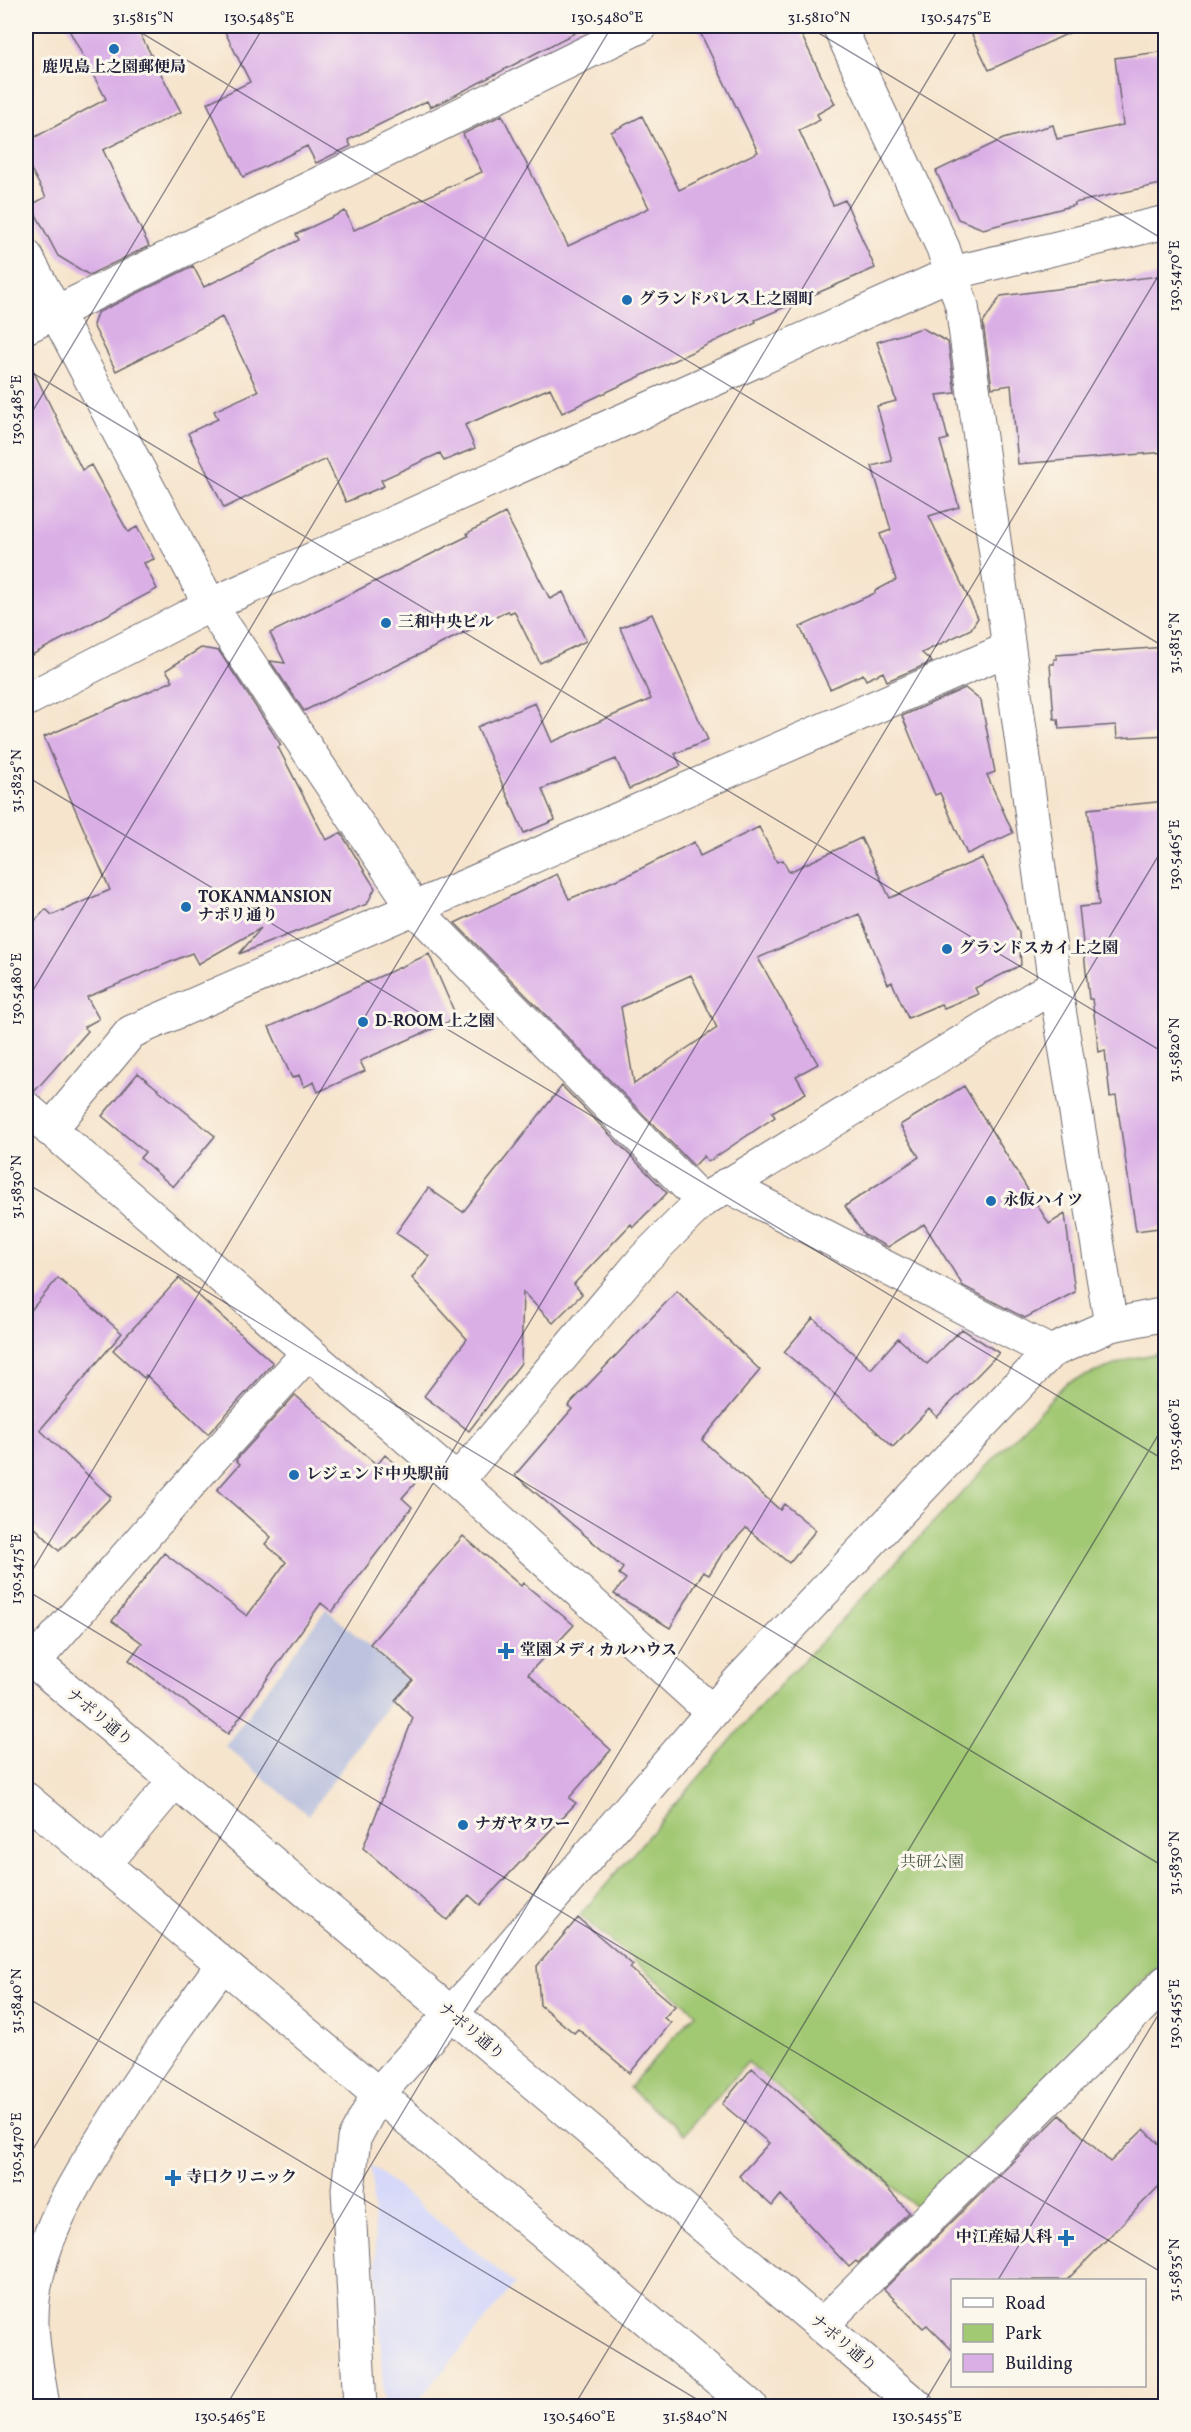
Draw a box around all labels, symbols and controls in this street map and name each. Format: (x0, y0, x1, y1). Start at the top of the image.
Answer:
text: 31.5815°N (112, 8, 174, 29)
text: 130.5485°E (224, 8, 294, 29)
text: 130.5480°E (571, 8, 643, 29)
text: 31.5810°N (788, 8, 850, 29)
text: 130.5475°E (921, 8, 991, 29)
marker: 鹿児島上之園郵便局 (107, 42, 121, 56)
place label: 鹿児島上之園郵便局 (42, 57, 186, 79)
text: 130.5470°E (1165, 240, 1186, 312)
place label: グランドパレス上之園町 (639, 289, 814, 311)
marker: グランドパレス上之園町 (620, 293, 634, 307)
text: 130.5485°E (7, 375, 28, 445)
place label: 三和中央ビル (398, 612, 494, 634)
text: 31.5815°N (1165, 612, 1186, 674)
marker: 三和中央ビル (379, 616, 393, 630)
text: 31.5825°N (7, 749, 28, 813)
text: 130.5465°E (1165, 820, 1186, 890)
place label: TOKANMANSION ナポリ通り (198, 887, 332, 927)
marker: TOKANMANSION ナポリ通り (179, 900, 193, 914)
place label: グランドスカイ上之園 (959, 938, 1118, 960)
marker: グランドスカイ上之園 (940, 942, 954, 956)
text: 130.5480°E (7, 953, 28, 1025)
place label: D-ROOM 上之園 (375, 1011, 495, 1033)
marker: D-ROOM 上之園 (356, 1015, 370, 1029)
text: 31.5820°N (1165, 1018, 1186, 1082)
text: 31.5830°N (7, 1155, 28, 1219)
place label: 永仮ハイツ (1003, 1190, 1083, 1212)
marker: 永仮ハイツ (984, 1194, 998, 1208)
text: 130.5460°E (1165, 1399, 1186, 1471)
place label: レジェンド中央駅前 (306, 1464, 449, 1486)
marker: レジェンド中央駅前 (287, 1468, 301, 1482)
text: 130.5475°E (7, 1534, 28, 1604)
place label: 堂園メディカルハウス (520, 1640, 677, 1662)
marker: 堂園メディカルハウス (497, 1642, 515, 1660)
street label: ナポリ通り (61, 1684, 137, 1752)
place label: ナガヤタワー (475, 1814, 571, 1836)
marker: ナガヤタワー (456, 1818, 470, 1832)
text: 31.5830°N (1165, 1831, 1186, 1895)
park label: 共研公園 (900, 1852, 964, 1874)
text: 31.5840°N (7, 1968, 28, 2034)
text: 130.5455°E (1165, 1979, 1186, 2049)
street label: ナポリ通り (433, 1998, 509, 2066)
text: 130.5470°E (7, 2112, 28, 2184)
place label: 寺口クリニック (186, 2167, 297, 2189)
marker: 寺口クリニック (164, 2169, 182, 2187)
place label: 中江産婦人科 (956, 2227, 1053, 2249)
marker: 中江産婦人科 (1057, 2229, 1075, 2247)
text: 31.5835°N (1165, 2238, 1186, 2302)
legend (951, 2279, 1146, 2387)
text: Road (1005, 2292, 1046, 2317)
street label: ナポリ通り (805, 2310, 881, 2378)
text: Park (1005, 2322, 1042, 2347)
text: Building (1005, 2352, 1073, 2377)
text: 130.5465°E (195, 2407, 265, 2428)
text: 130.5460°E (543, 2407, 615, 2428)
text: 31.5840°N (662, 2407, 728, 2428)
text: 130.5455°E (892, 2407, 962, 2428)

